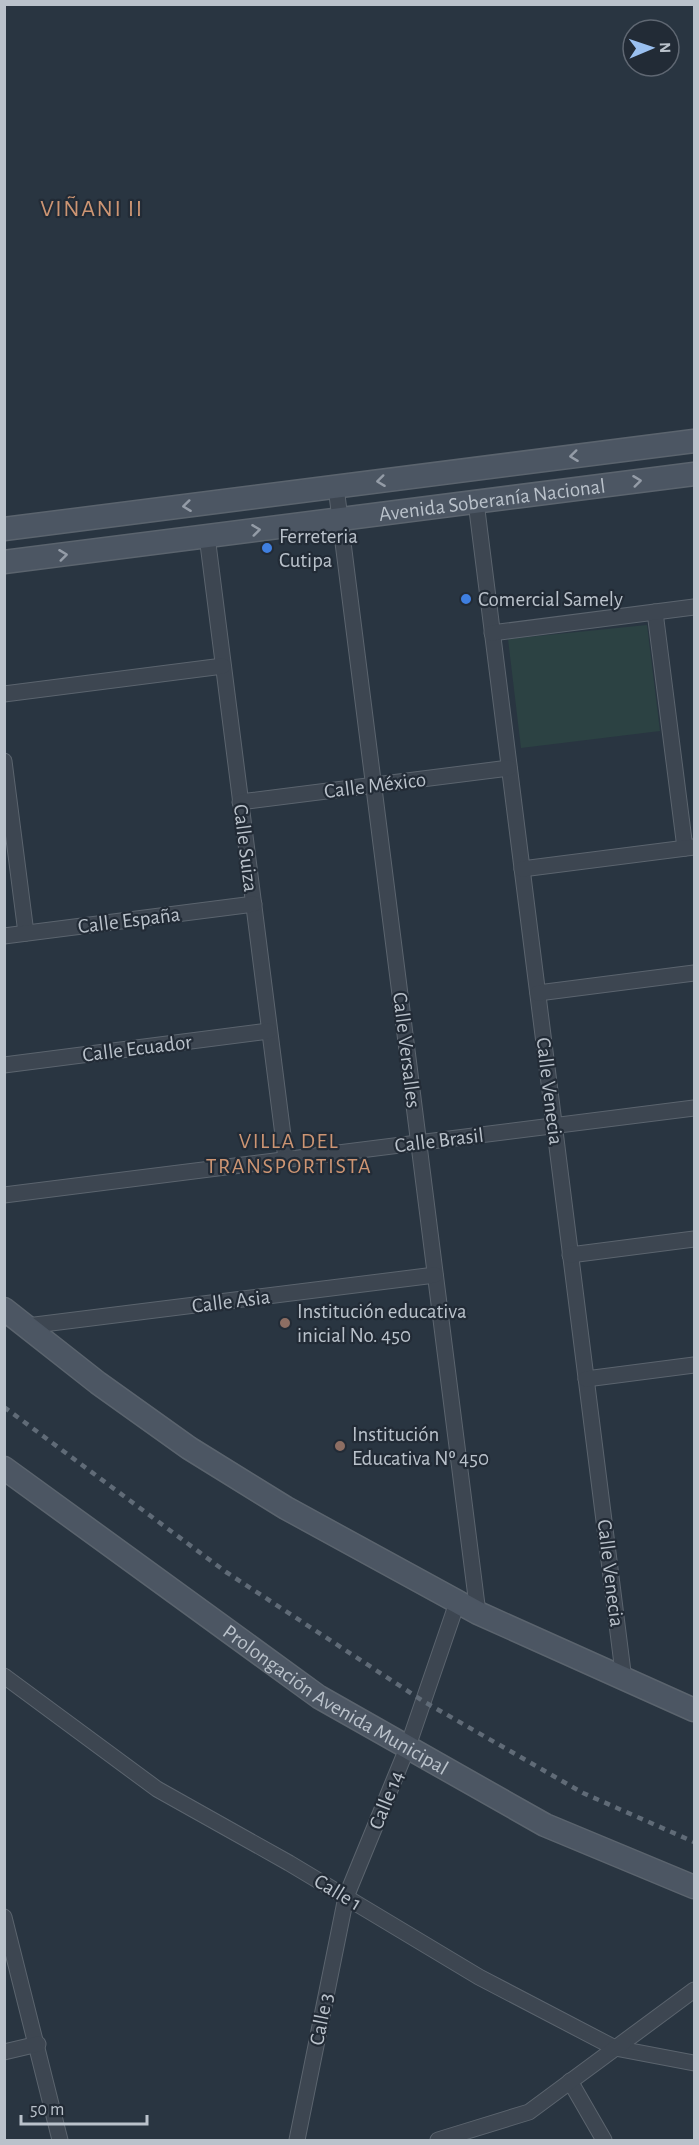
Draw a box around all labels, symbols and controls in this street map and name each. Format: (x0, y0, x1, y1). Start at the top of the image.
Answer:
north arrow (621, 18, 681, 78)
text: N (657, 42, 673, 53)
district label: VIÑANI II (40, 195, 144, 221)
one-way arrow (569, 450, 579, 462)
one-way arrow (376, 474, 385, 487)
street label: Avenida Soberanía Nacional (378, 475, 607, 525)
one-way arrow (632, 476, 641, 488)
one-way arrow (183, 499, 192, 511)
one-way arrow (251, 524, 261, 537)
place label: Ferreteria Cutipa (279, 526, 358, 571)
marker: Ferreteria Cutipa (260, 541, 274, 555)
one-way arrow (58, 549, 67, 561)
place label: Comercial Samely (478, 589, 623, 610)
marker: Comercial Samely (459, 592, 473, 606)
street label: Calle México (323, 769, 427, 802)
street label: Calle Suiza (230, 803, 261, 893)
street label: Calle España (77, 904, 182, 937)
street label: Calle Versalles (389, 991, 424, 1109)
street label: Calle Ecuador (81, 1031, 193, 1066)
street label: Calle Venecia (532, 1036, 567, 1146)
street label: Calle Brasil (393, 1125, 485, 1156)
district label: VILLA DEL TRANSPORTISTA (206, 1130, 372, 1177)
street label: Calle Asia (191, 1286, 272, 1317)
place label: Institución educativa inicial No. 450 (297, 1301, 467, 1346)
marker: Institución educativa inicial No. 450 (278, 1316, 292, 1330)
place label: Institución Educativa Nº 450 (352, 1424, 489, 1469)
marker: Institución Educativa Nº 450 (333, 1439, 347, 1453)
street label: Calle Venecia (593, 1518, 628, 1628)
street label: Prolongación Avenida Municipal (219, 1621, 452, 1779)
street label: Calle 14 (365, 1768, 408, 1833)
street label: Calle 1 (310, 1870, 365, 1915)
street label: Calle 3 (306, 1991, 337, 2047)
scale bar (21, 2088, 147, 2126)
text: 50 m (30, 2101, 64, 2119)

